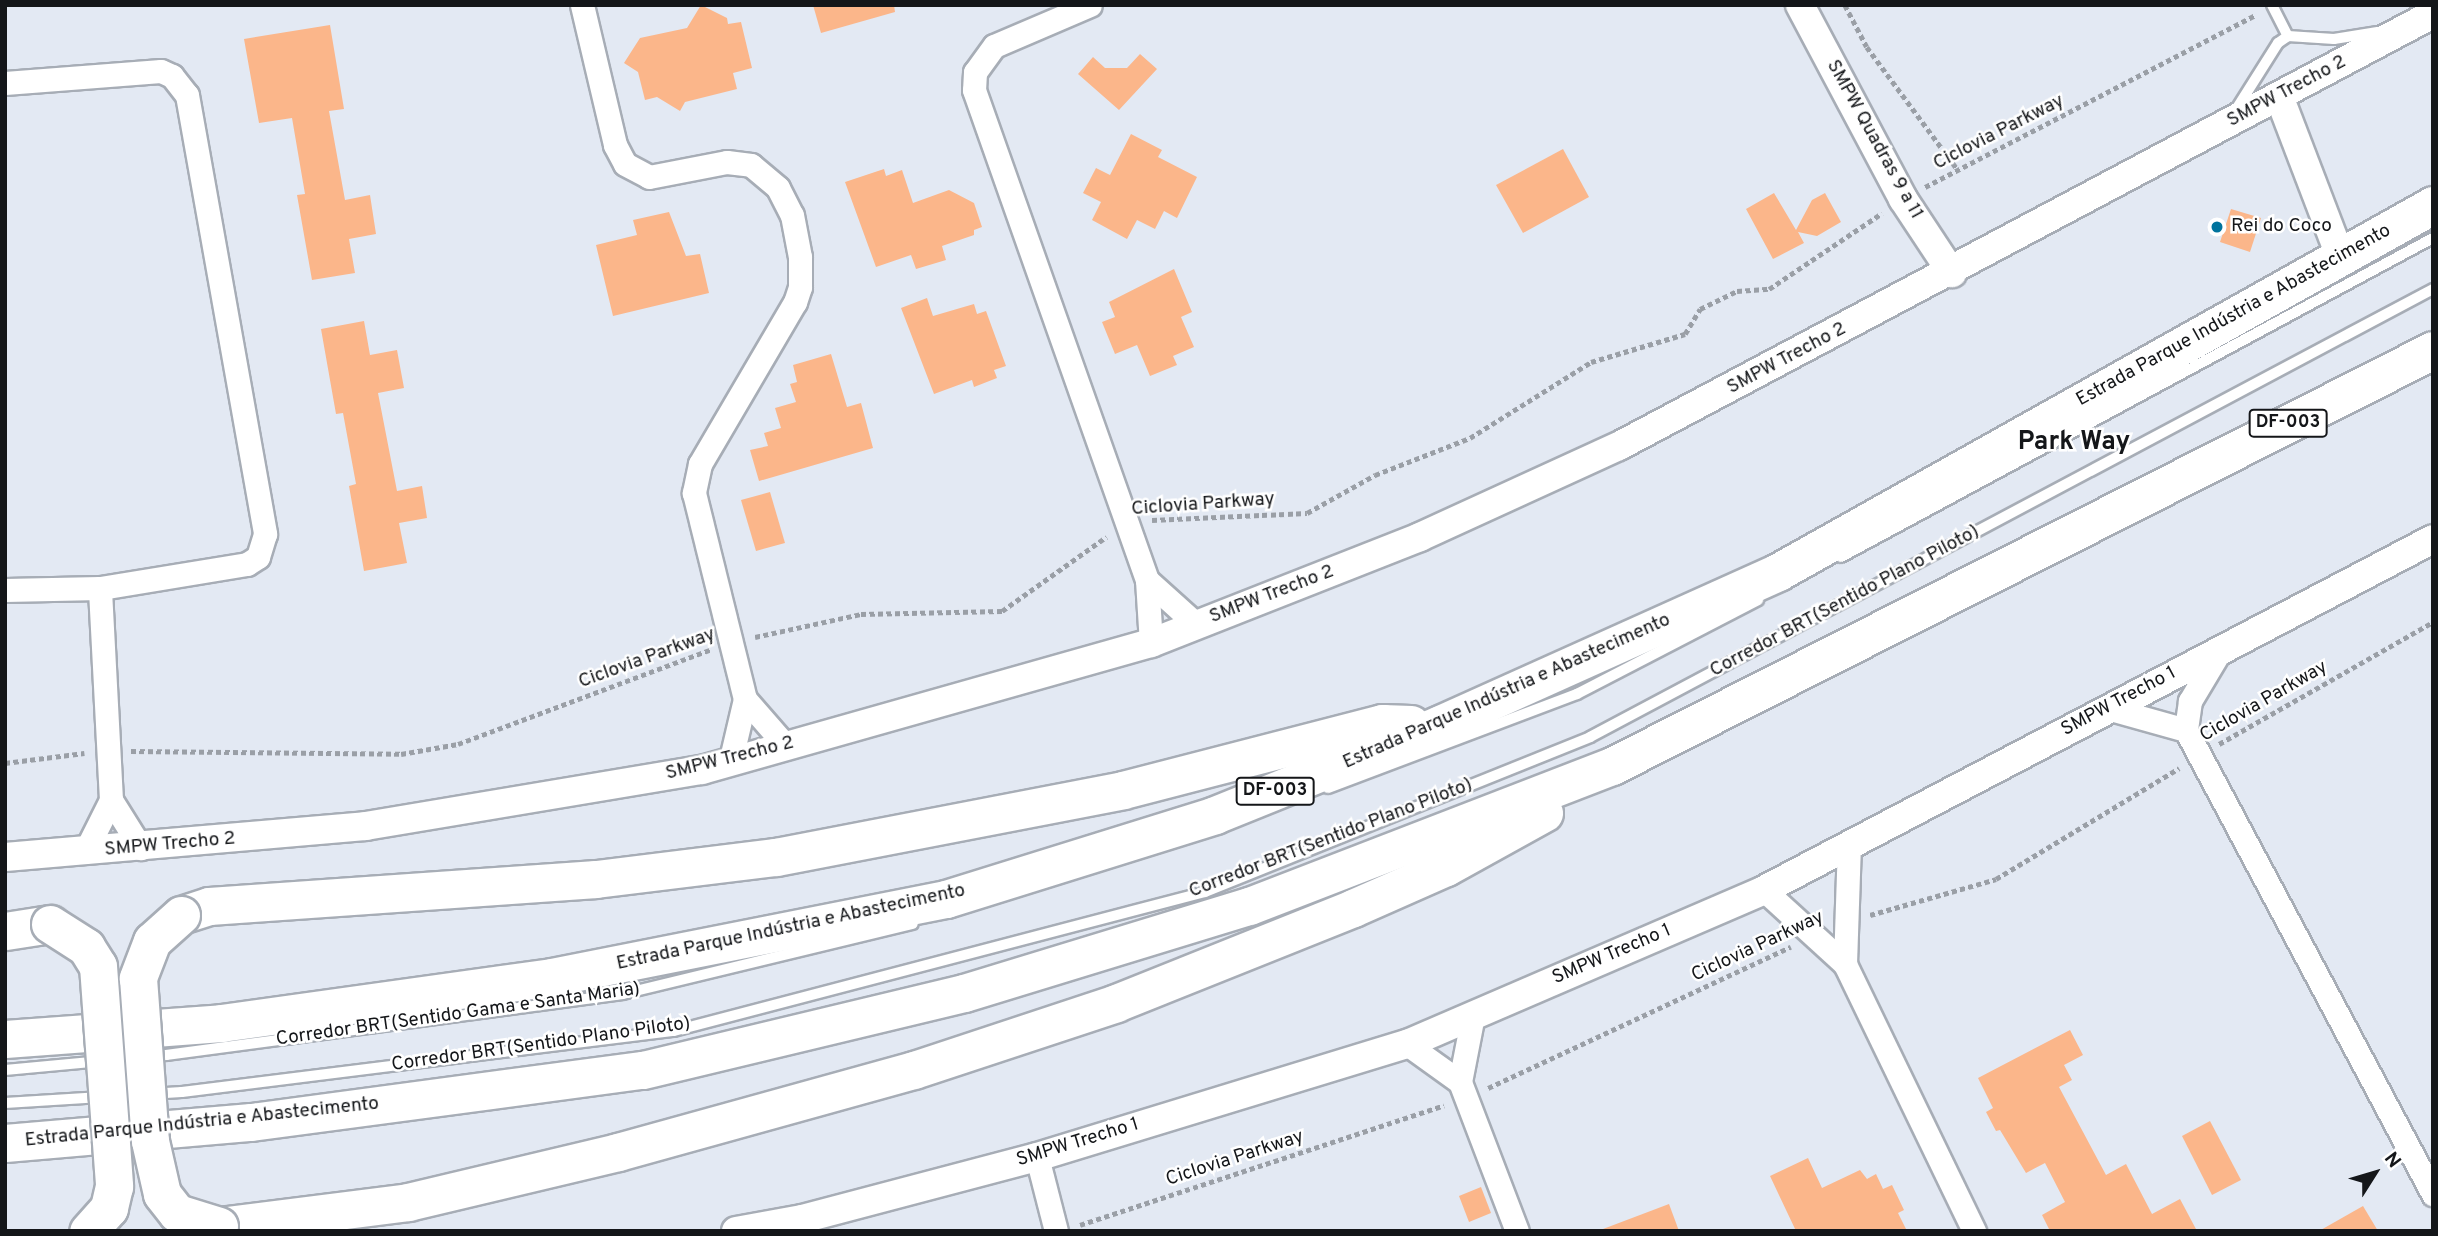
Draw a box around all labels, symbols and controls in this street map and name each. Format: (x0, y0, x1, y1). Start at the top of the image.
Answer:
street label: SMPW Trecho 2 (2223, 51, 2351, 133)
street label: SMPW Quadras 9 a 11 (1821, 56, 1927, 224)
street label: Ciclovia Parkway (1930, 90, 2068, 176)
place label: Rei do Coco (2231, 216, 2332, 238)
marker: Rei do Coco (2209, 219, 2225, 235)
street label: Estrada Parque Indústria e Abastecimento (2072, 220, 2396, 412)
street label: SMPW Trecho 2 (1723, 318, 1851, 400)
road number: DF-003 (2248, 408, 2328, 438)
district label: Park Way (2018, 427, 2130, 459)
street label: Ciclovia Parkway (1131, 489, 1275, 521)
street label: Corredor BRT(Sentido Plano Piloto) (1706, 521, 1984, 683)
street label: SMPW Trecho 2 (1206, 561, 1338, 629)
street label: Estrada Parque Indústria e Abastecimento (1339, 609, 1675, 775)
street label: Ciclovia Parkway (576, 624, 718, 694)
street label: Ciclovia Parkway (2196, 656, 2332, 748)
street label: SMPW Trecho 1 (2057, 662, 2181, 742)
street label: SMPW Trecho 2 (663, 732, 797, 786)
street label: Corredor BRT(Sentido Plano Piloto) (1186, 774, 1476, 904)
road number: DF-003 (1235, 776, 1315, 806)
street label: SMPW Trecho 2 (103, 828, 237, 862)
street label: Estrada Parque Indústria e Abastecimento (614, 880, 968, 976)
street label: Ciclovia Parkway (1688, 906, 1828, 988)
street label: SMPW Trecho 1 (1549, 919, 1675, 991)
street label: Corredor BRT(Sentido Gama e Santa Maria) (275, 978, 641, 1052)
street label: Corredor BRT(Sentido Plano Piloto) (390, 1013, 692, 1077)
street label: Estrada Parque Indústria e Abastecimento (23, 1093, 381, 1153)
street label: SMPW Trecho 1 (1013, 1113, 1143, 1173)
street label: Ciclovia Parkway (1163, 1126, 1307, 1192)
north arrow (2340, 1138, 2410, 1208)
text: N (2378, 1148, 2405, 1173)

